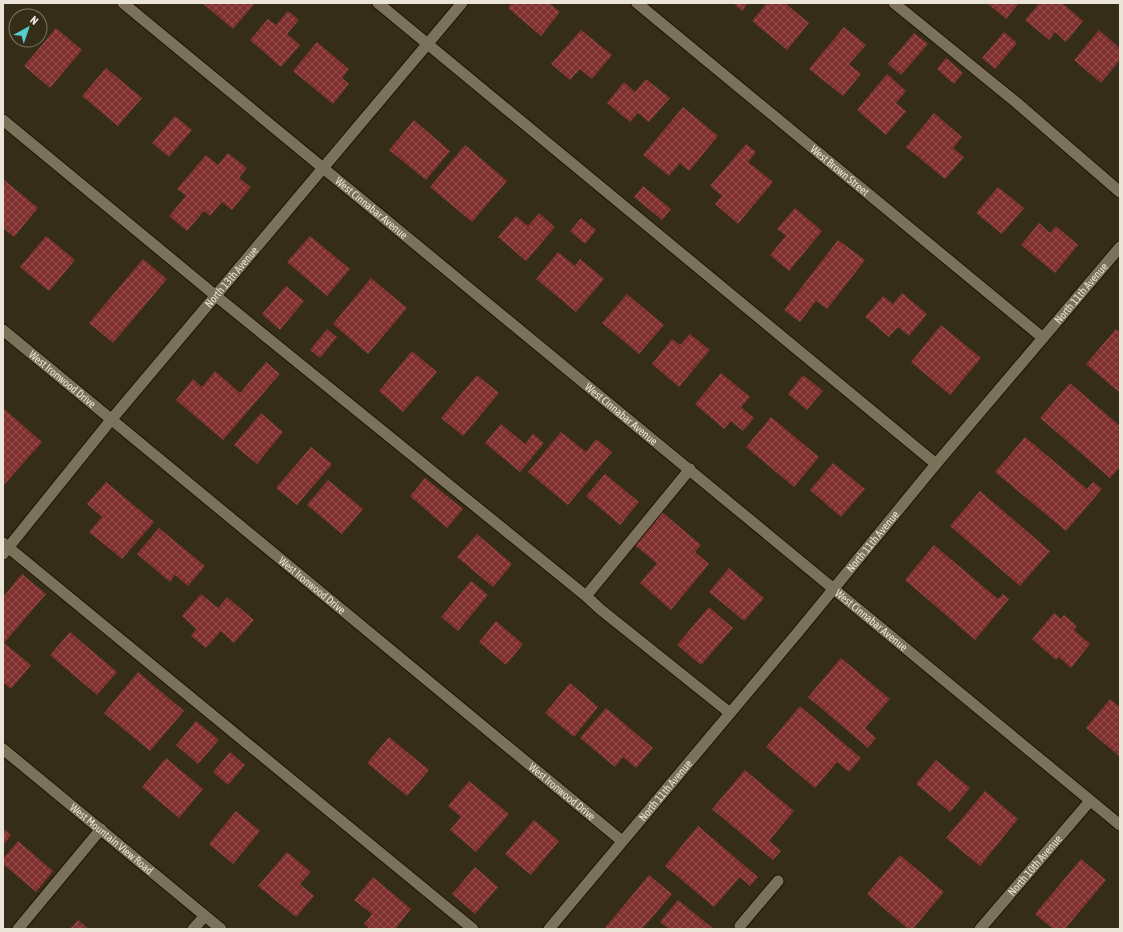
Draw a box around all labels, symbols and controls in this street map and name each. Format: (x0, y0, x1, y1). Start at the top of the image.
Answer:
north arrow (8, 8, 48, 48)
text: N (28, 14, 41, 27)
street label: West Brown Street (808, 143, 872, 198)
street label: West Cinnabar Avenue (333, 175, 410, 241)
street label: North 13th Avenue (202, 244, 260, 310)
street label: North 11th Avenue (1052, 260, 1110, 326)
street label: West Ironwood Drive (27, 348, 98, 410)
street label: West Cinnabar Avenue (583, 381, 660, 447)
street label: North 11th Avenue (844, 508, 901, 574)
street label: West Ironwood Drive (277, 554, 348, 616)
street label: West Cinnabar Avenue (833, 587, 910, 653)
street label: North 11th Avenue (636, 757, 694, 823)
street label: West Ironwood Drive (526, 761, 598, 823)
street label: West Mountain View Road (68, 801, 156, 877)
street label: North 10th Avenue (1006, 833, 1064, 898)

